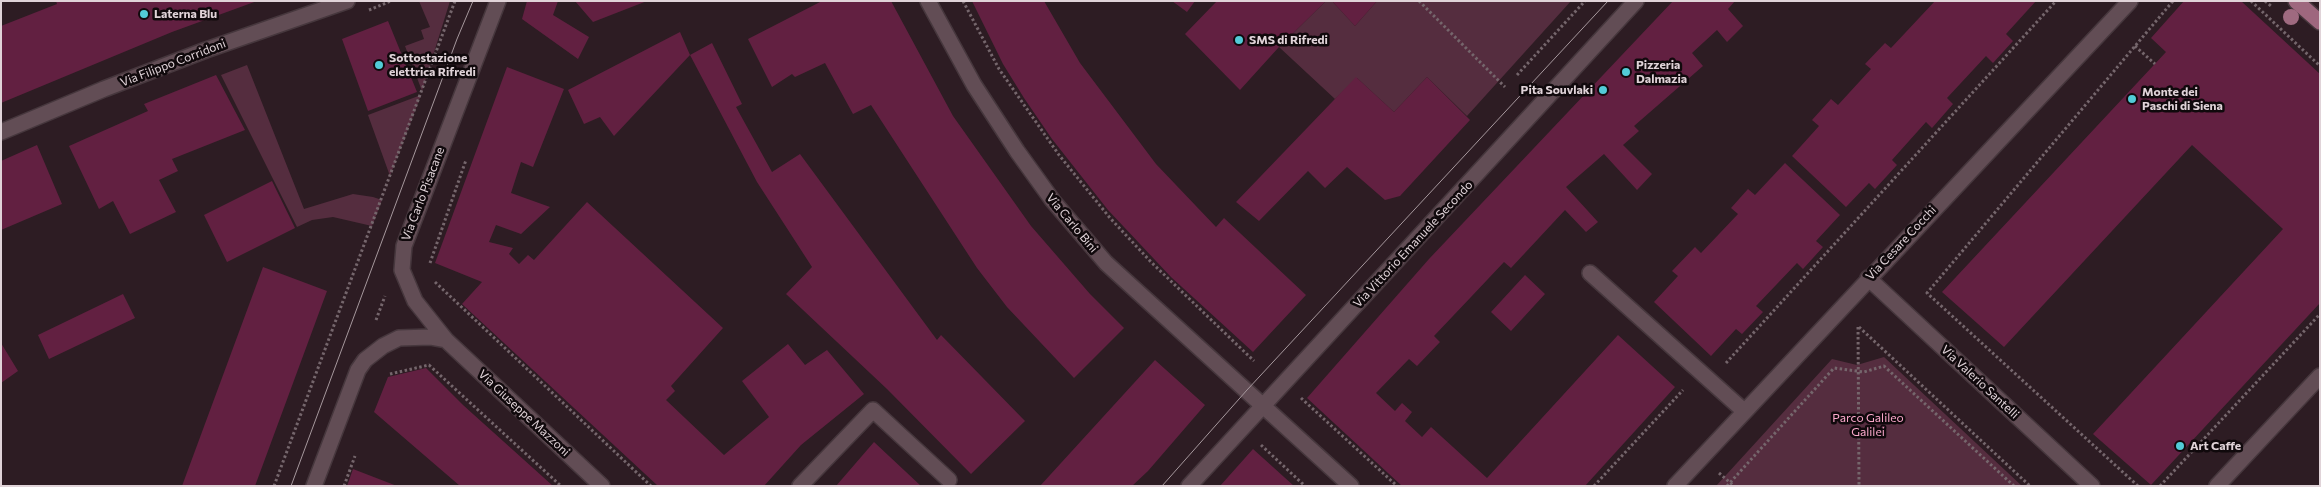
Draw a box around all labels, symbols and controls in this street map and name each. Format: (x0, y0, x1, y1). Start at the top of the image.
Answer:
place label: Laterna Blu (154, 7, 217, 21)
marker: Laterna Blu (138, 8, 150, 20)
place label: SMS di Rifredi (1249, 33, 1328, 47)
marker: SMS di Rifredi (1233, 34, 1245, 46)
street label: Via Filippo Corridoni (118, 36, 228, 90)
place label: Sottostazione elettrica Rifredi (389, 51, 476, 79)
place label: Pizzeria Dalmazia (1636, 58, 1687, 86)
marker: Sottostazione elettrica Rifredi (373, 59, 385, 71)
marker: Pizzeria Dalmazia (1620, 66, 1632, 78)
place label: Pita Souvlaki (1521, 83, 1593, 97)
marker: Pita Souvlaki (1597, 84, 1609, 96)
place label: Monte dei Paschi di Siena (2142, 85, 2223, 113)
marker: Monte dei Paschi di Siena (2126, 93, 2138, 105)
street label: Via Carlo Pisacane (398, 145, 448, 243)
street label: Via Vittorio Emanuele Secondo (1350, 178, 1476, 310)
street label: Via Carlo Bini (1043, 191, 1101, 255)
street label: Via Cesare Cocchi (1863, 203, 1939, 283)
street label: Via Valerio Santelli (1938, 342, 2022, 422)
street label: Via Giuseppe Mazzoni (475, 367, 573, 459)
park label: Parco Galileo Galilei (1832, 411, 1904, 439)
place label: Art Caffe (2190, 439, 2241, 453)
marker: Art Caffe (2174, 440, 2186, 452)

